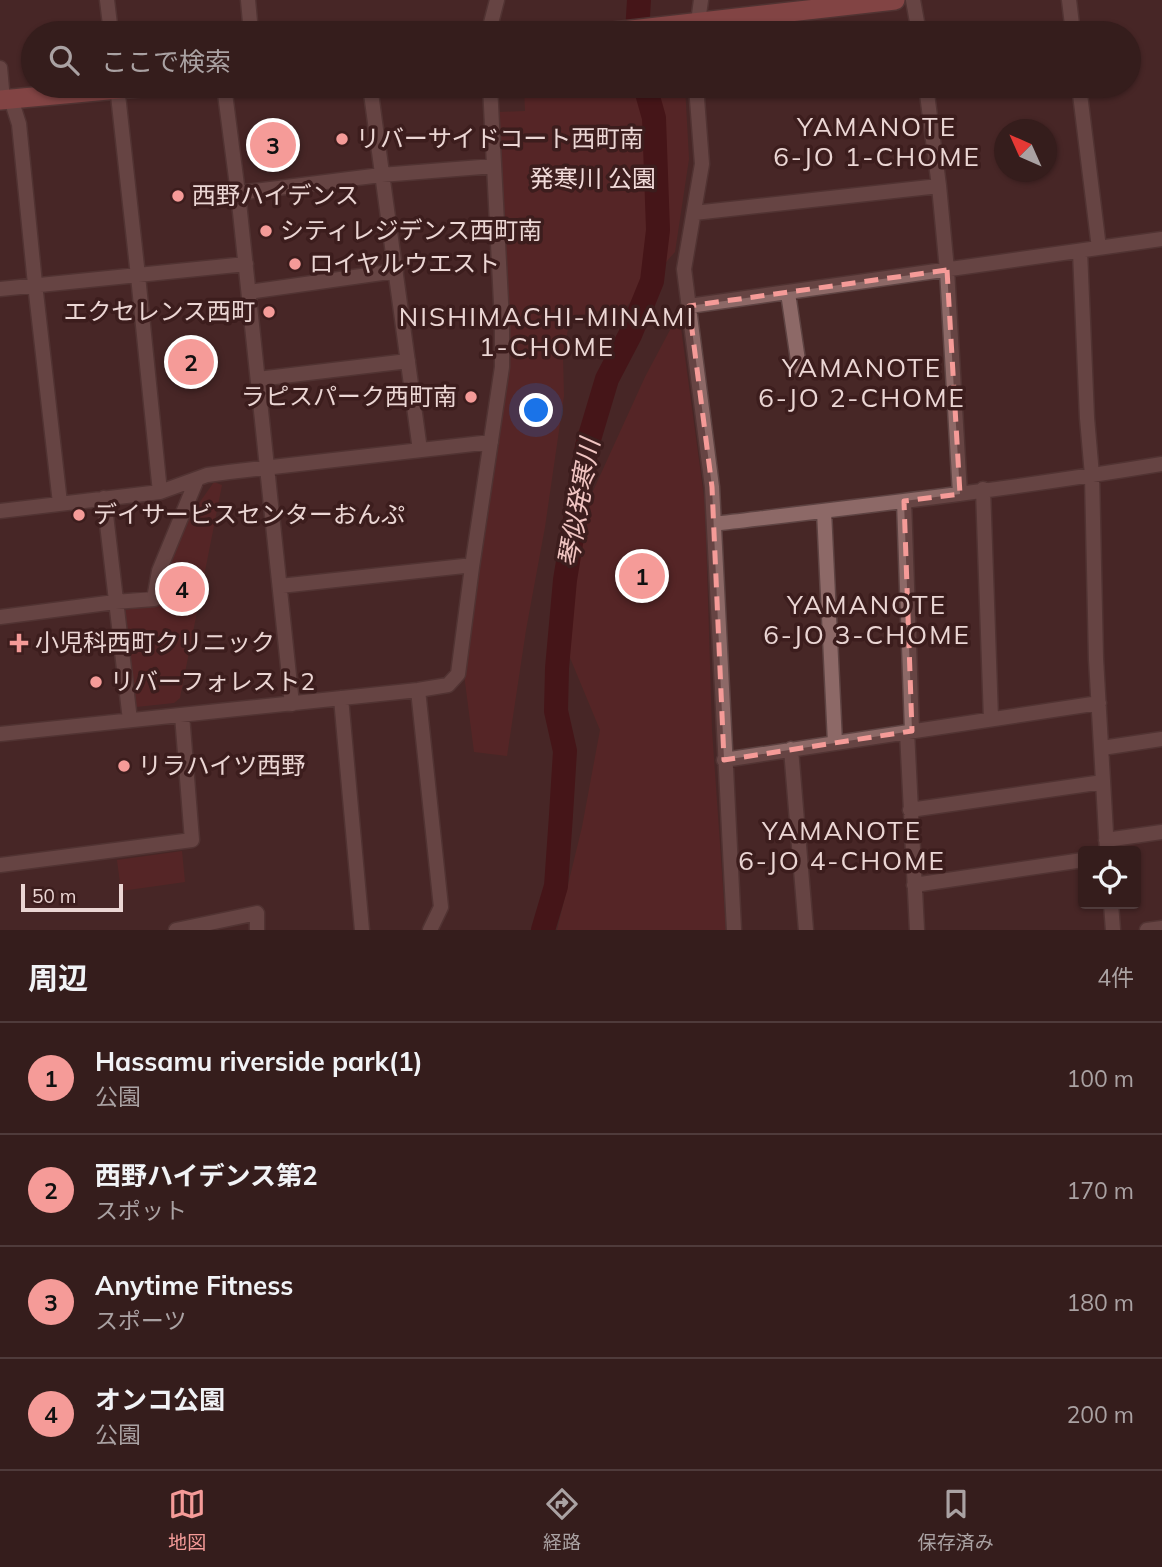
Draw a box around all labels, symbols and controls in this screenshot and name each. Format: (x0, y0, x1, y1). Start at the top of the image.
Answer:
search box (21, 21, 1141, 98)
icon: search (45, 41, 83, 79)
text: ここで検索 (101, 45, 231, 78)
district label: YAMANOTE 6-JO 1-CHOME (773, 110, 981, 173)
pin: 3 (250, 119, 296, 171)
north arrow (994, 119, 1057, 182)
place label: リバーサイドコート西町南 (356, 123, 644, 153)
marker: リバーサイドコート西町南 (334, 131, 350, 147)
park label: 発寒川 公園 (530, 163, 656, 193)
place label: 西野ハイデンス (192, 180, 359, 210)
marker: 西野ハイデンス (170, 188, 186, 204)
place label: シティレジデンス西町南 (280, 215, 542, 245)
marker: シティレジデンス西町南 (258, 223, 274, 239)
place label: ロイヤルウエスト (309, 248, 500, 278)
marker: ロイヤルウエスト (287, 256, 303, 272)
place label: エクセレンス西町 (63, 296, 255, 326)
district label: NISHIMACHI-MINAMI 1-CHOME (399, 300, 695, 363)
marker: エクセレンス西町 (261, 304, 277, 320)
pin: 2 (168, 336, 214, 388)
district label: YAMANOTE 6-JO 2-CHOME (758, 351, 966, 414)
place label: ラピスパーク西町南 (241, 381, 457, 411)
marker: ラピスパーク西町南 (463, 389, 479, 405)
your location (519, 393, 553, 427)
water label: 琴似発寒川 (551, 433, 607, 570)
place label: デイサービスセンターおんぷ (93, 499, 405, 529)
marker: デイサービスセンターおんぷ (71, 507, 87, 523)
pin: 1 (619, 550, 665, 602)
pin: 4 (159, 563, 205, 615)
district label: YAMANOTE 6-JO 3-CHOME (763, 588, 971, 651)
place label: 小児科西町クリニック (35, 627, 275, 657)
marker: 小児科西町クリニック (9, 633, 29, 653)
place label: リバーフォレスト2 (110, 666, 315, 696)
marker: リバーフォレスト2 (88, 674, 104, 690)
place label: リラハイツ西野 (138, 750, 305, 780)
marker: リラハイツ西野 (116, 758, 132, 774)
district label: YAMANOTE 6-JO 4-CHOME (738, 814, 946, 877)
map controls (1078, 846, 1141, 909)
button: locate (1078, 846, 1141, 909)
scale bar (21, 881, 122, 913)
text: 50 m (32, 884, 76, 908)
text: 周辺 (28, 959, 88, 997)
text: 4件 (1097, 963, 1134, 992)
text: Hassamu riverside park(1) (95, 1045, 423, 1078)
text: 1 (44, 1064, 58, 1093)
text: 100 m (1066, 1064, 1134, 1093)
text: 公園 (95, 1082, 141, 1111)
text: 西野ハイデンス第2 (95, 1159, 318, 1192)
text: 2 (44, 1176, 58, 1205)
text: 170 m (1066, 1176, 1134, 1205)
text: スポット (95, 1196, 187, 1225)
text: Anytime Fitness (95, 1269, 293, 1302)
text: 3 (44, 1288, 58, 1317)
text: 180 m (1066, 1288, 1134, 1317)
text: スポーツ (95, 1306, 187, 1335)
text: オンコ公園 (95, 1383, 225, 1416)
text: 4 (44, 1400, 58, 1429)
text: 200 m (1066, 1400, 1134, 1429)
text: 公園 (95, 1420, 141, 1449)
tab: 地図 (168, 1485, 206, 1554)
tab: 経路 (543, 1485, 581, 1554)
tab: 保存済み (918, 1485, 994, 1554)

